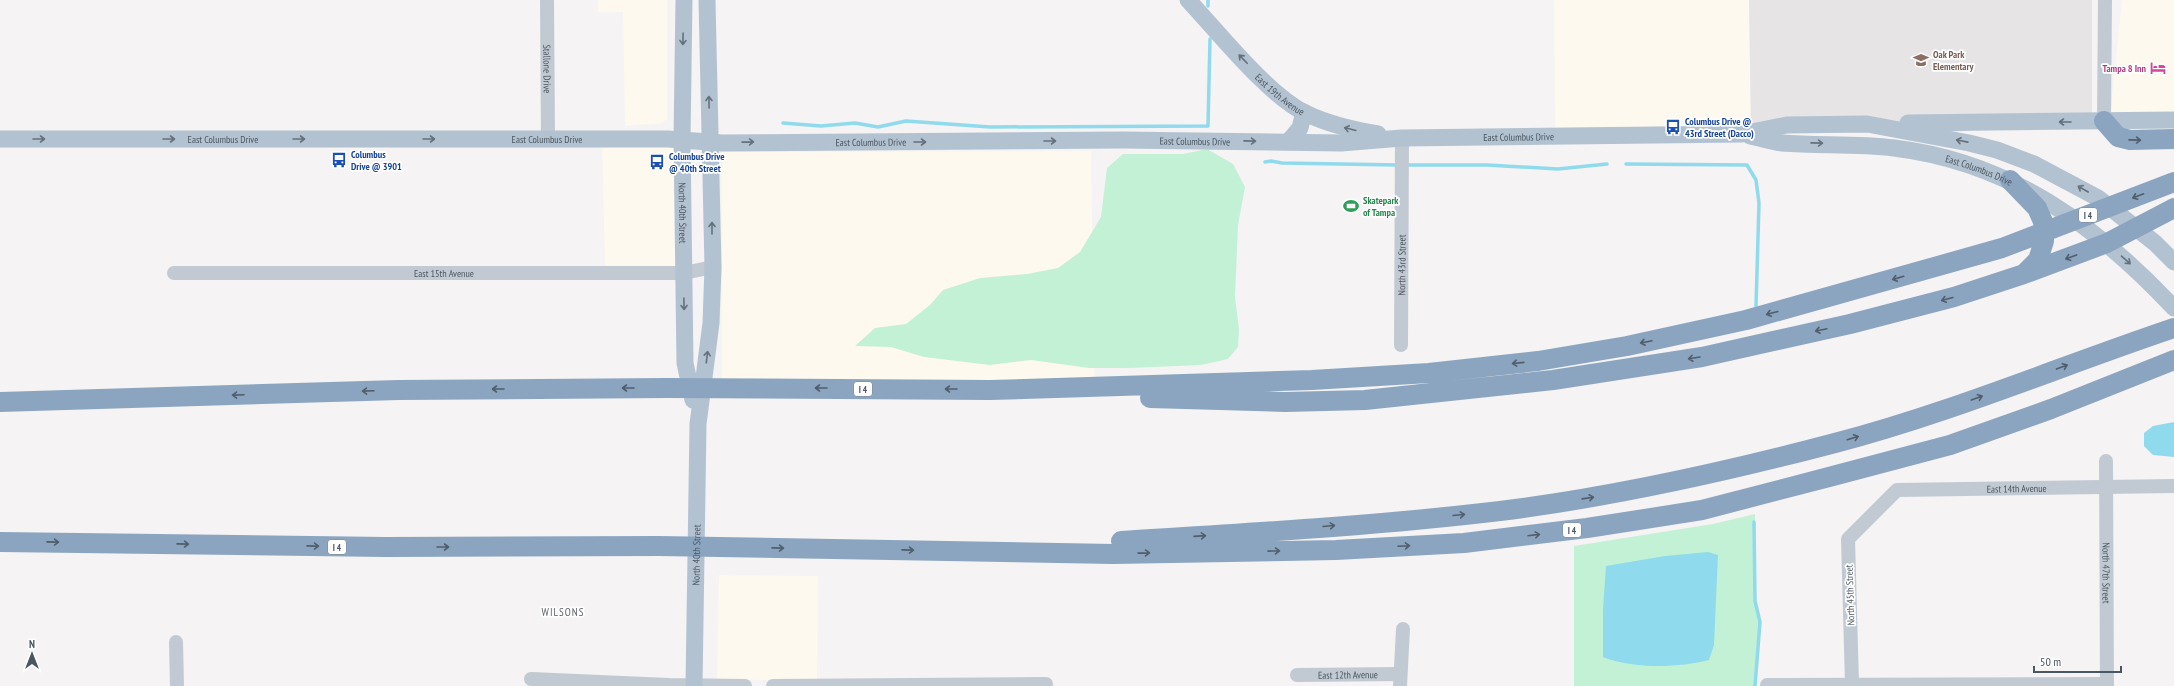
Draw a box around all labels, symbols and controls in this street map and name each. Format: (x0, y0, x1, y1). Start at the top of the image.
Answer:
one-way arrow (680, 32, 687, 45)
street label: Stallone Drive (541, 44, 554, 93)
place label: Oak Park Elementary (1933, 48, 1974, 73)
school or university icon: Oak Park Elementary (1912, 51, 1930, 69)
one-way arrow (1238, 54, 1248, 64)
hotel icon: Tampa 8 Inn (2149, 59, 2167, 77)
place label: Tampa 8 Inn (2103, 62, 2147, 75)
street label: East 19th Avenue (1252, 71, 1307, 118)
one-way arrow (705, 96, 713, 109)
place label: Columbus Drive @ 43rd Street (Dacco) (1685, 115, 1754, 140)
bus stop icon: Columbus Drive @ 43rd Street (Dacco) (1664, 118, 1682, 136)
one-way arrow (2059, 118, 2072, 126)
one-way arrow (1344, 125, 1357, 132)
street label: East Columbus Drive (1483, 130, 1554, 144)
street label: East Columbus Drive (188, 133, 258, 146)
street label: East Columbus Drive (512, 133, 582, 146)
street label: East Columbus Drive (1159, 134, 1230, 148)
one-way arrow (32, 135, 45, 143)
one-way arrow (162, 135, 175, 143)
one-way arrow (292, 135, 305, 143)
one-way arrow (422, 135, 435, 143)
street label: East Columbus Drive (835, 135, 906, 149)
one-way arrow (2128, 136, 2141, 144)
one-way arrow (1043, 137, 1056, 145)
one-way arrow (1243, 137, 1256, 145)
one-way arrow (1956, 137, 1969, 145)
one-way arrow (741, 138, 754, 146)
one-way arrow (913, 138, 926, 145)
one-way arrow (1810, 139, 1823, 147)
place label: Columbus Drive @ 3901 (351, 148, 402, 173)
place label: Columbus Drive @ 40th Street (669, 150, 724, 175)
bus stop icon: Columbus Drive @ 3901 (330, 151, 348, 169)
street label: East Columbus Drive (1944, 152, 2015, 188)
bus stop icon: Columbus Drive @ 40th Street (648, 153, 666, 171)
street label: North 40th Street (676, 182, 690, 244)
one-way arrow (2077, 185, 2089, 193)
one-way arrow (2132, 193, 2144, 201)
place label: Skatepark of Tampa (1363, 194, 1399, 219)
sports icon: Skatepark of Tampa (1342, 197, 1360, 215)
road number: I 4 (2079, 208, 2097, 222)
one-way arrow (708, 222, 716, 235)
street label: North 43rd Street (1395, 234, 1408, 296)
one-way arrow (2065, 253, 2077, 261)
one-way arrow (2121, 256, 2132, 265)
street label: East 15th Avenue (414, 267, 474, 280)
one-way arrow (1891, 275, 1904, 282)
one-way arrow (1941, 295, 1954, 303)
one-way arrow (681, 297, 688, 310)
one-way arrow (1766, 310, 1779, 317)
one-way arrow (1815, 327, 1828, 335)
one-way arrow (1639, 338, 1652, 346)
one-way arrow (703, 351, 711, 364)
one-way arrow (1688, 354, 1701, 362)
one-way arrow (1511, 360, 1524, 367)
one-way arrow (2056, 363, 2068, 371)
road number: I 4 (854, 382, 872, 396)
one-way arrow (622, 384, 635, 392)
one-way arrow (815, 384, 828, 392)
one-way arrow (492, 385, 505, 393)
one-way arrow (945, 386, 958, 393)
one-way arrow (362, 387, 375, 395)
one-way arrow (232, 391, 245, 399)
one-way arrow (1971, 394, 1983, 402)
one-way arrow (1847, 434, 1860, 441)
street label: East 14th Avenue (1987, 481, 2047, 495)
one-way arrow (1581, 494, 1594, 502)
one-way arrow (1452, 511, 1465, 518)
one-way arrow (1322, 522, 1335, 530)
road number: I 4 (1563, 523, 1581, 537)
street label: North 40th Street (689, 524, 703, 586)
one-way arrow (1527, 531, 1540, 539)
one-way arrow (1193, 532, 1206, 540)
one-way arrow (46, 538, 59, 546)
one-way arrow (176, 540, 189, 548)
road number: I 4 (328, 540, 346, 554)
one-way arrow (306, 542, 319, 550)
one-way arrow (436, 543, 449, 551)
one-way arrow (1397, 543, 1410, 550)
street label: North 47th Street (2100, 543, 2113, 604)
one-way arrow (771, 544, 784, 552)
one-way arrow (901, 546, 914, 554)
one-way arrow (1267, 548, 1280, 555)
one-way arrow (1137, 549, 1150, 557)
street label: North 45th Street (1842, 564, 1858, 626)
district label: WILSONS (542, 605, 584, 619)
north arrow (12, 634, 52, 674)
text: N (29, 637, 35, 651)
scale bar (2034, 648, 2121, 674)
text: 50 m (2040, 654, 2061, 669)
street label: East 12th Avenue (1318, 668, 1378, 681)

